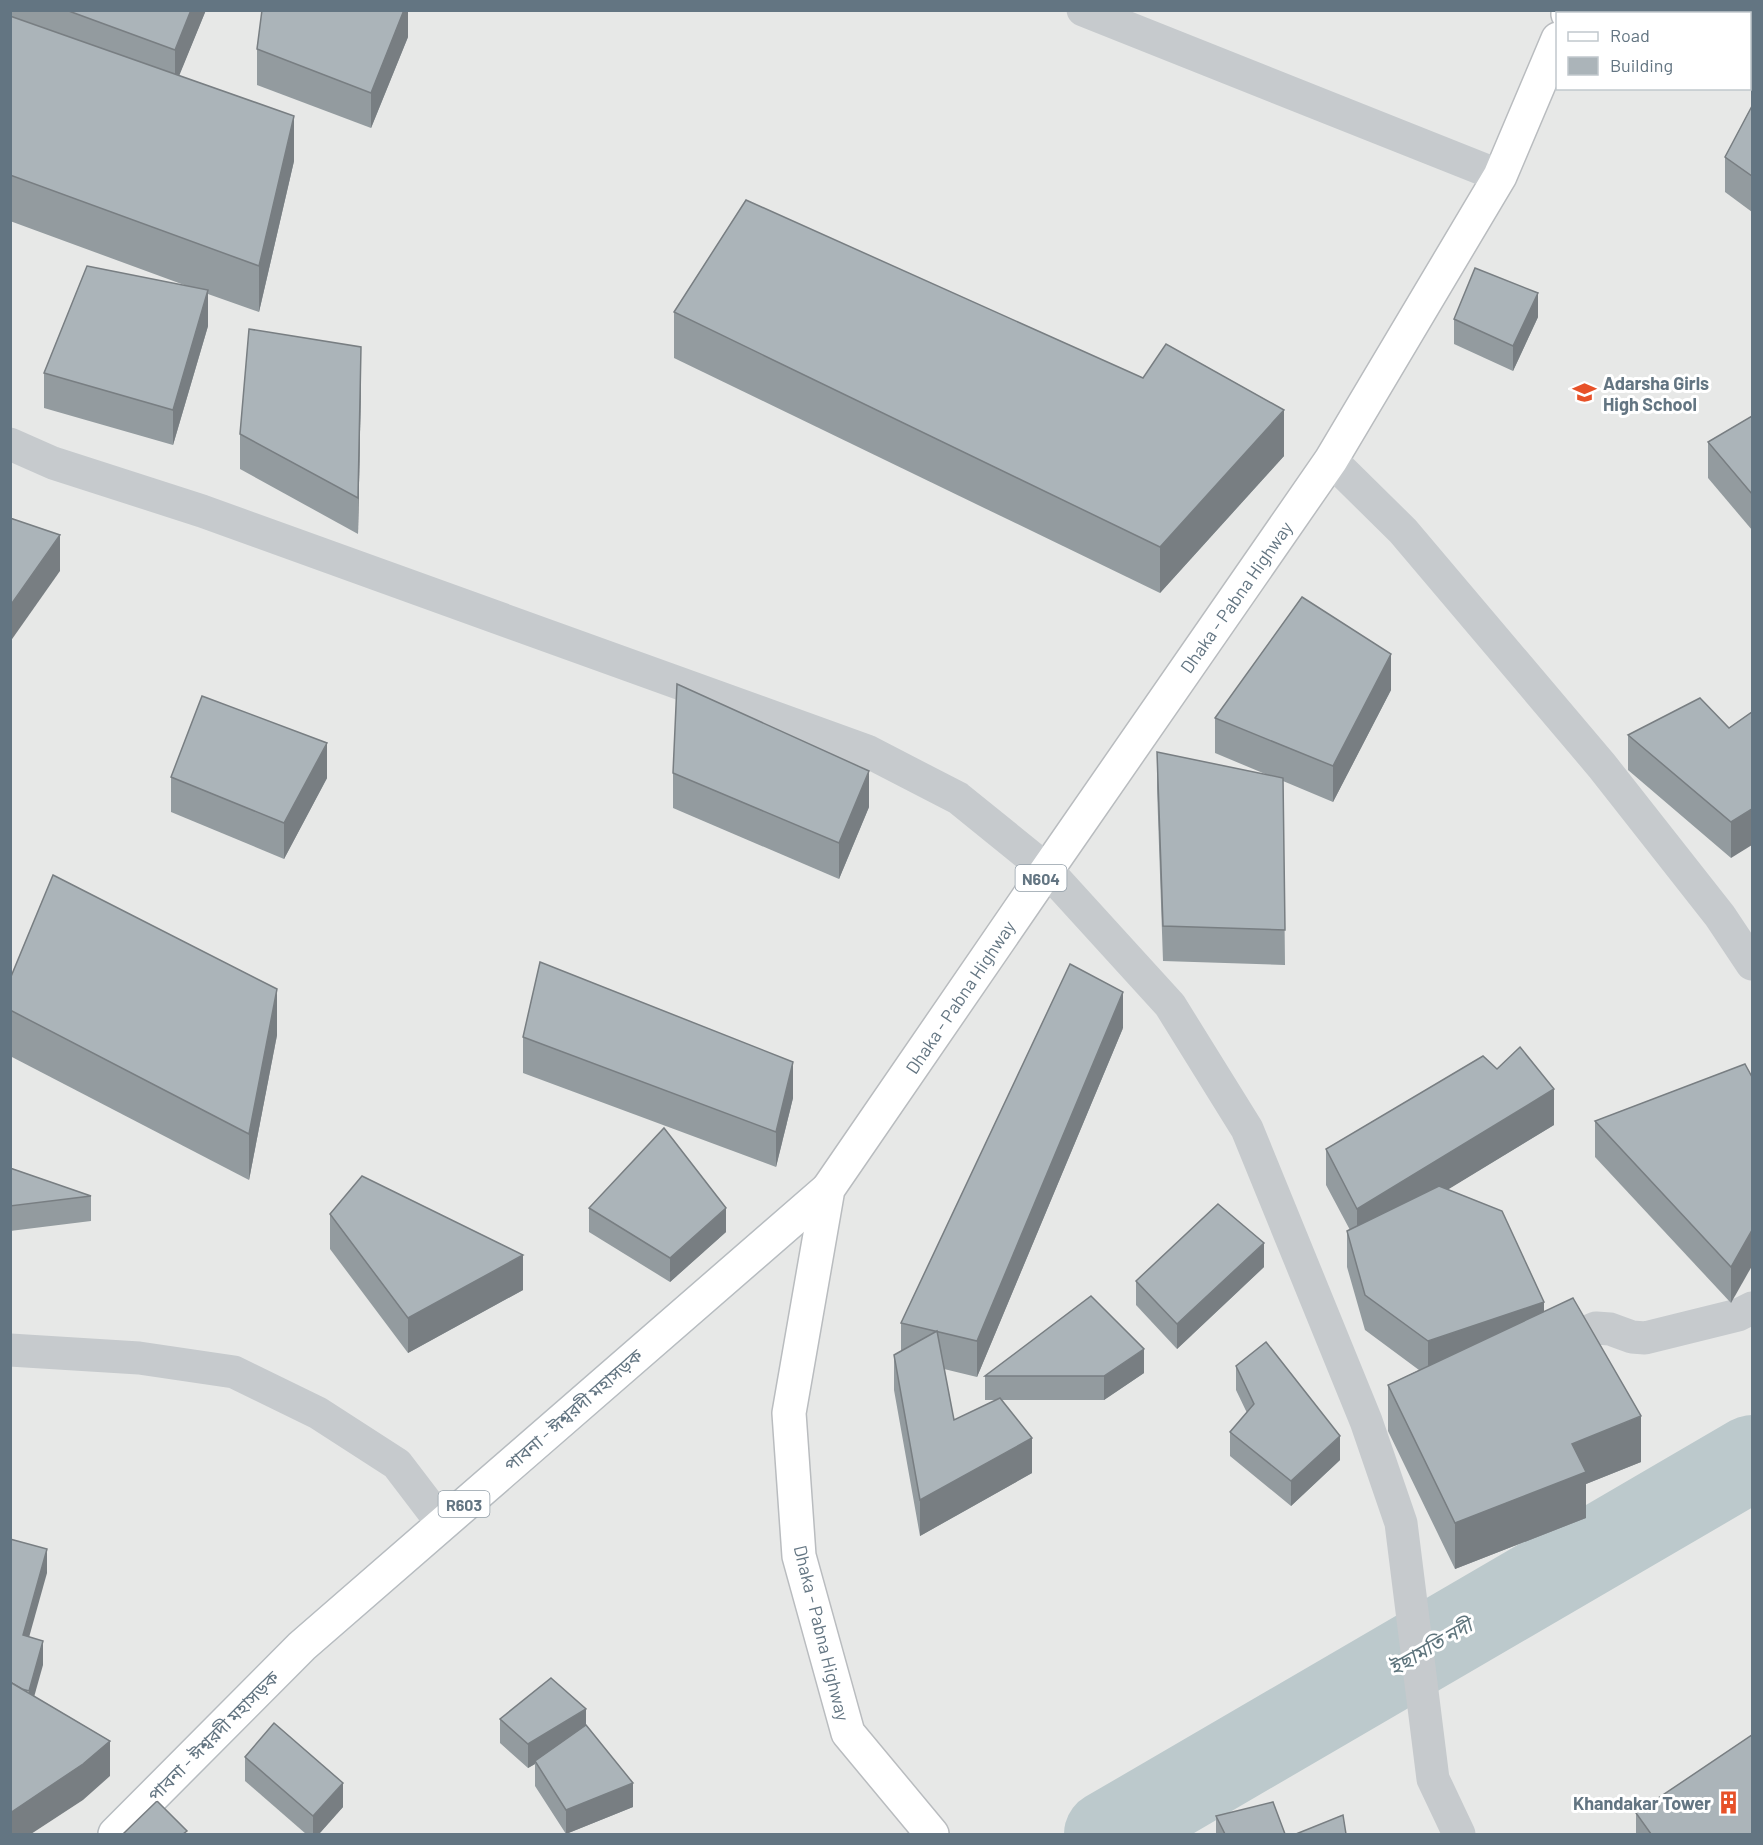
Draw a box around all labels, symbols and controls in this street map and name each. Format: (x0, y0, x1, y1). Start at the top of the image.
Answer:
legend (1556, 12, 1751, 90)
text: Road (1610, 24, 1650, 46)
text: Building (1610, 54, 1673, 76)
place label: Adarsha Girls High School (1603, 372, 1709, 415)
school or university icon: Adarsha Girls High School (1572, 380, 1598, 406)
street label: Dhaka - Pabna Highway (1175, 517, 1297, 677)
road number: N604 (1016, 865, 1066, 891)
street label: Dhaka - Pabna Highway (900, 916, 1020, 1078)
street label: পাবনা - ঈশ্বরদী মহাসড়ক (499, 1344, 647, 1476)
road number: R603 (438, 1491, 490, 1517)
street label: Dhaka - Pabna Highway (790, 1543, 854, 1723)
water label: ইছামতি নদী (1384, 1611, 1479, 1679)
street label: পাবনা - ঈশ্বরদী মহাসড়ক (143, 1666, 283, 1806)
building icon: Khandakar Tower (1716, 1790, 1742, 1816)
place label: Khandakar Tower (1573, 1792, 1711, 1814)

